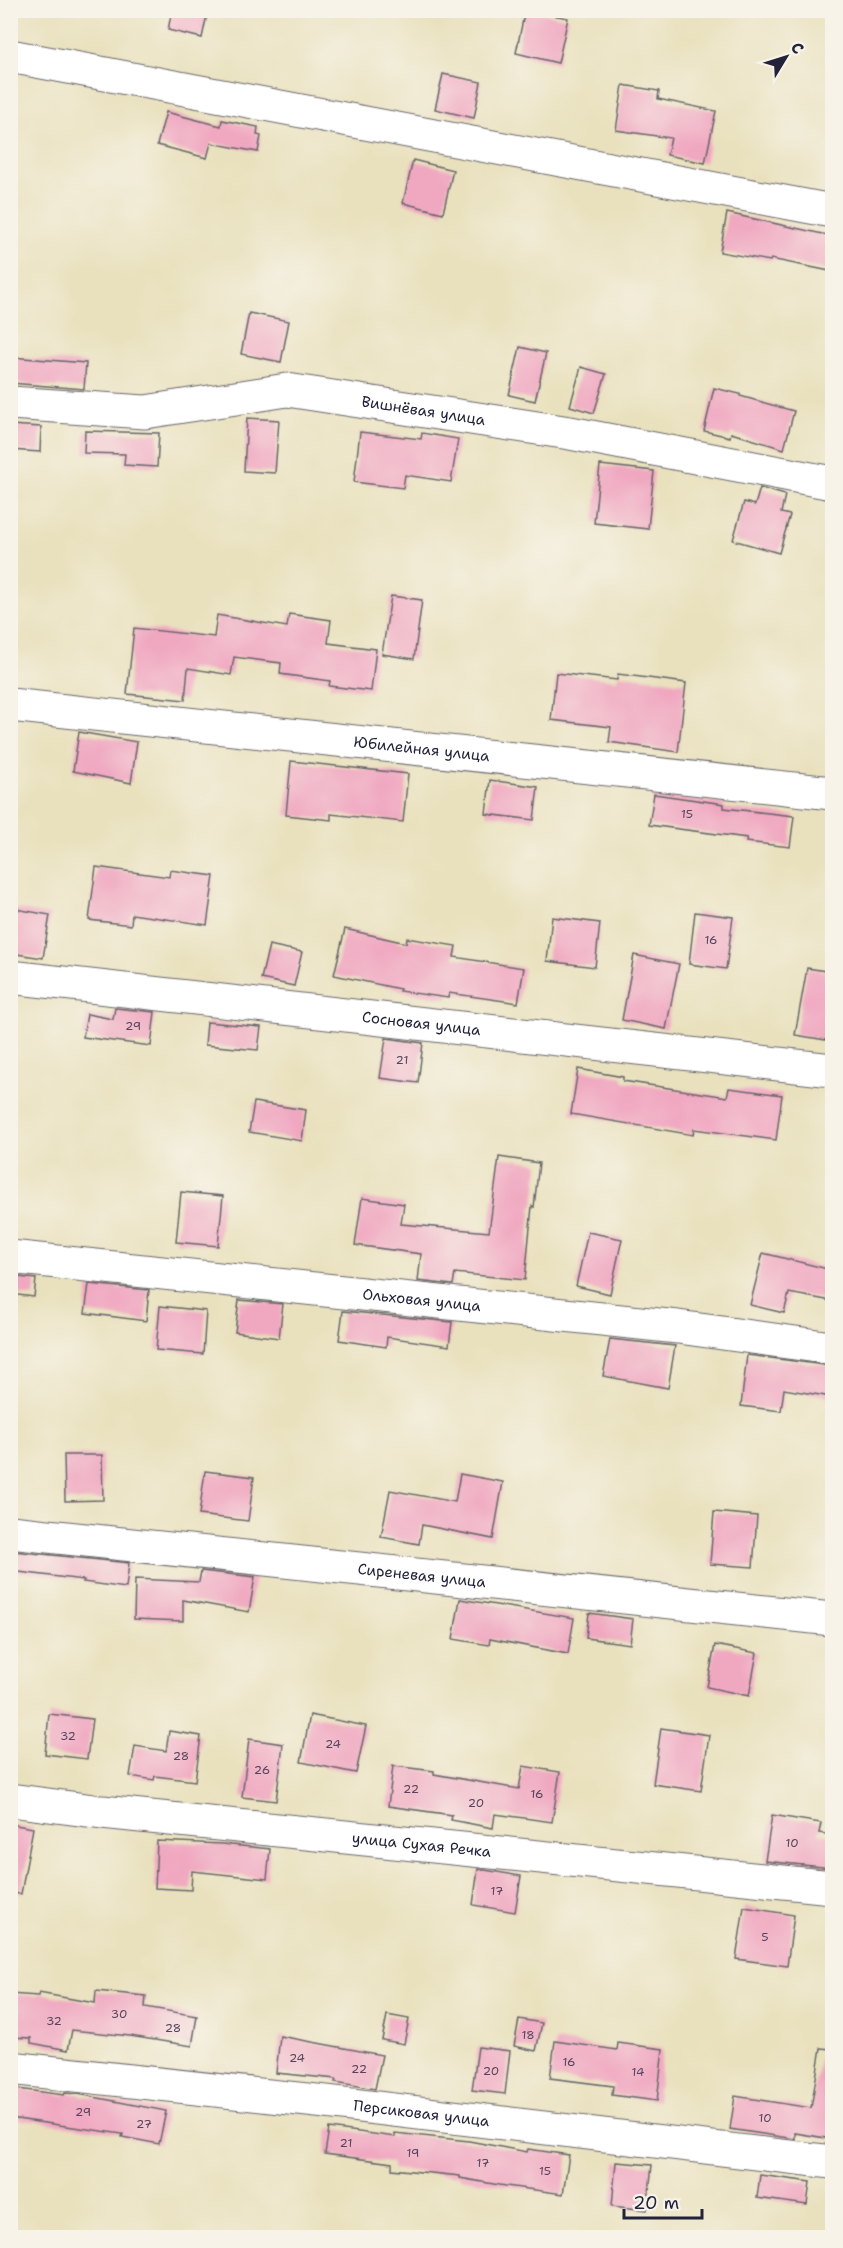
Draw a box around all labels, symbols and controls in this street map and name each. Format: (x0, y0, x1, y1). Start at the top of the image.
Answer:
north arrow (756, 27, 816, 87)
text: С (786, 38, 809, 59)
street label: Вишнёвая улица (360, 391, 487, 430)
street label: Юбилейная улица (353, 732, 491, 766)
house number: 15 (681, 806, 693, 822)
house number: 16 (704, 932, 718, 948)
street label: Сосновая улица (361, 1007, 482, 1040)
house number: 29 (125, 1018, 141, 1034)
house number: 21 (396, 1052, 408, 1068)
street label: Ольховая улица (362, 1284, 483, 1316)
street label: Сиреневая улица (357, 1559, 487, 1592)
house number: 32 (60, 1728, 76, 1744)
house number: 24 (325, 1736, 341, 1752)
house number: 28 (173, 1748, 189, 1764)
house number: 26 (254, 1762, 270, 1778)
house number: 22 (403, 1781, 419, 1797)
house number: 16 (530, 1786, 544, 1802)
house number: 20 (468, 1795, 484, 1811)
street label: улица Сухая Речка (351, 1828, 493, 1862)
house number: 10 (785, 1835, 799, 1851)
house number: 17 (491, 1883, 503, 1899)
house number: 5 (761, 1929, 769, 1945)
house number: 30 (111, 2006, 127, 2022)
house number: 32 (46, 2013, 62, 2029)
house number: 28 (165, 2020, 181, 2036)
house number: 18 (521, 2027, 535, 2043)
house number: 24 (289, 2050, 305, 2066)
house number: 16 (562, 2054, 576, 2070)
house number: 22 (351, 2061, 367, 2077)
house number: 20 (483, 2063, 499, 2079)
house number: 14 (632, 2064, 644, 2080)
street label: Персиковая улица (353, 2095, 491, 2131)
house number: 29 (75, 2104, 91, 2120)
house number: 10 (758, 2110, 772, 2126)
house number: 27 (136, 2116, 152, 2132)
house number: 21 (340, 2135, 352, 2151)
house number: 19 (407, 2145, 419, 2161)
house number: 17 (477, 2155, 489, 2171)
house number: 15 (539, 2163, 551, 2179)
scale bar (624, 2182, 702, 2220)
text: 20 m (633, 2191, 679, 2215)

